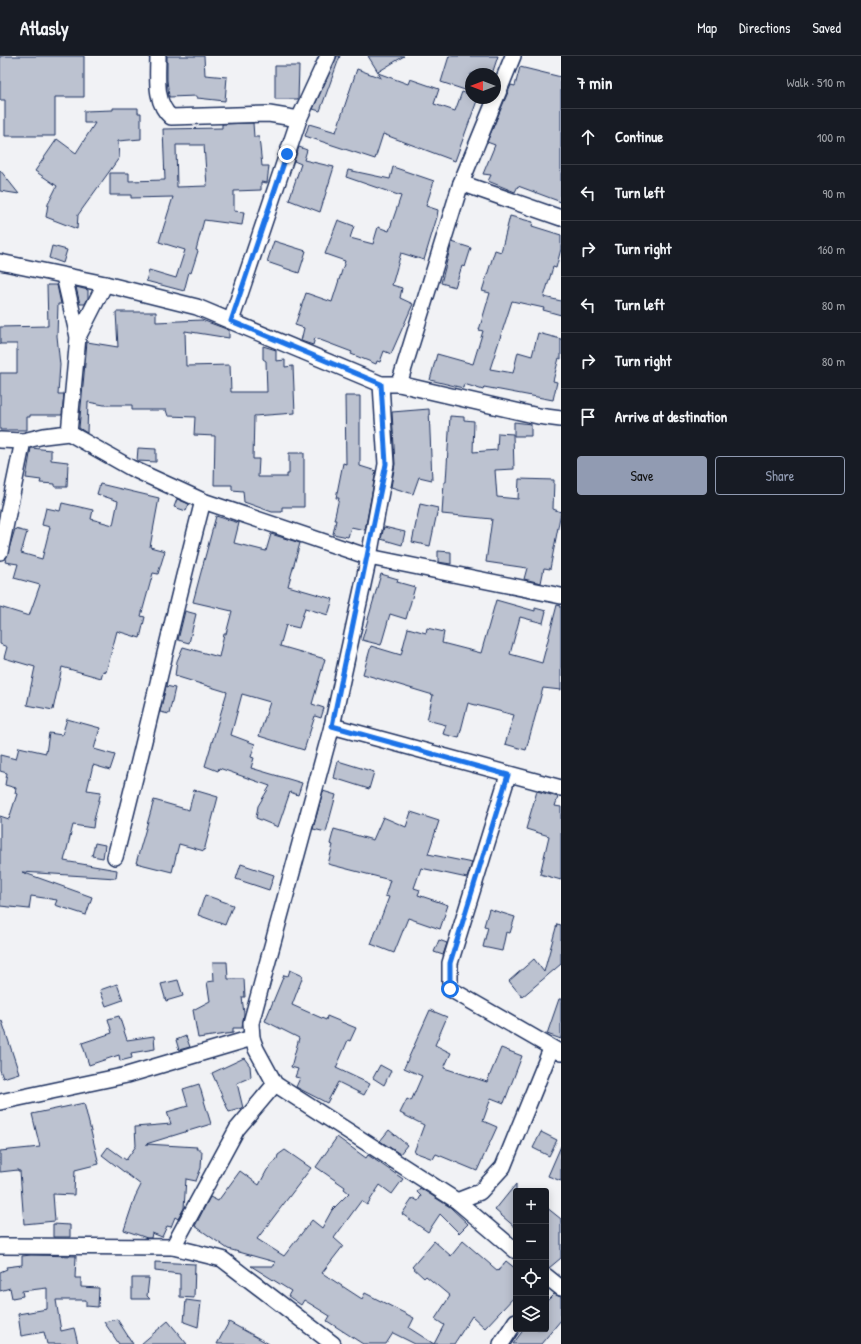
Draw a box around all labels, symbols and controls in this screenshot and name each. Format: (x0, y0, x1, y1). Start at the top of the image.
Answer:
text: Atlasly (20, 15, 69, 41)
text: Map (697, 18, 717, 37)
text: Directions (739, 18, 790, 37)
text: Saved (812, 18, 841, 37)
north arrow (465, 68, 501, 104)
text: 7 min (577, 71, 612, 94)
text: Walk · 510 m (787, 73, 845, 91)
icon: ahead (577, 126, 599, 148)
text: Continue (615, 126, 663, 147)
text: 100 m (817, 128, 845, 146)
route end (278, 145, 296, 163)
icon: left (577, 182, 599, 204)
text: Turn left (615, 182, 665, 203)
text: 90 m (823, 184, 845, 202)
icon: right (577, 238, 599, 260)
text: Turn right (615, 238, 671, 259)
text: 160 m (817, 240, 845, 258)
icon: left (577, 294, 599, 316)
text: Turn left (615, 294, 665, 315)
text: 80 m (822, 296, 845, 314)
icon: right (577, 350, 599, 372)
text: Turn right (615, 350, 671, 371)
text: 80 m (822, 352, 845, 370)
icon: arrive (577, 406, 599, 428)
text: Arrive at destination (615, 406, 727, 427)
button: Save (577, 456, 707, 495)
button: Share (715, 456, 845, 495)
route start (441, 980, 459, 998)
map controls (513, 1188, 549, 1332)
button: + (513, 1188, 549, 1224)
button: − (513, 1224, 549, 1260)
button: locate (513, 1260, 549, 1296)
button: layers (513, 1296, 549, 1332)

